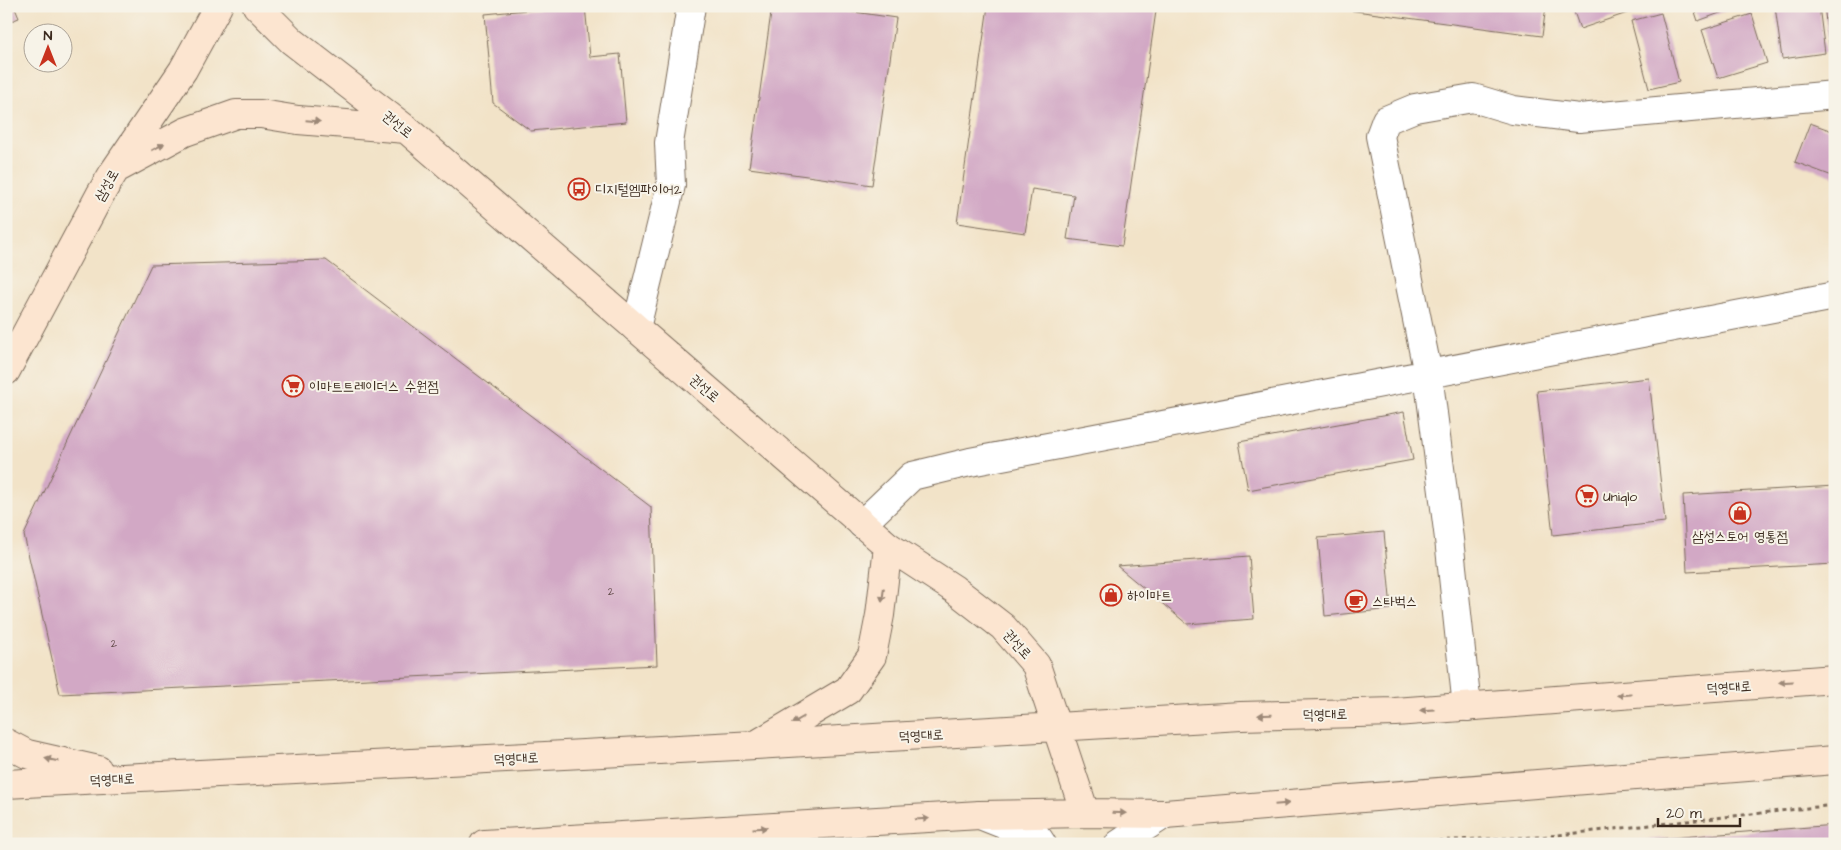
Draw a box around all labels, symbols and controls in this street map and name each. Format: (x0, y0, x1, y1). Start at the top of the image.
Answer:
north arrow (22, 22, 72, 72)
text: N (44, 26, 53, 46)
street label: 권선로 (378, 106, 417, 143)
one-way arrow (305, 117, 321, 125)
one-way arrow (151, 142, 164, 151)
street label: 삼성로 (90, 166, 124, 205)
bus stop icon: 디지털엠파이어2 (567, 177, 591, 201)
place label: 디지털엠파이어2 (595, 180, 682, 200)
street label: 권선로 (685, 370, 724, 407)
supermarket icon: 이마트트레이더스 수원점 (281, 374, 305, 398)
place label: 이마트트레이더스 수원점 (309, 377, 439, 397)
supermarket icon: Uniqlo (1575, 484, 1599, 508)
place label: Uniqlo (1603, 487, 1637, 507)
shop icon: 삼성스토어 영통점 (1728, 501, 1752, 525)
place label: 삼성스토어 영통점 (1692, 527, 1788, 547)
shop icon: 하이마트 (1099, 583, 1123, 607)
house number: 2 (608, 584, 615, 599)
place label: 하이마트 (1127, 586, 1172, 606)
one-way arrow (878, 587, 886, 603)
cafe icon: 스타벅스 (1344, 589, 1368, 613)
place label: 스타벅스 (1372, 592, 1417, 612)
street label: 권선로 (999, 625, 1036, 664)
house number: 2 (111, 636, 118, 651)
street label: 덕영대로 (1706, 676, 1752, 700)
one-way arrow (1778, 679, 1794, 687)
one-way arrow (1616, 691, 1632, 699)
street label: 덕영대로 (1302, 705, 1348, 725)
one-way arrow (1419, 706, 1435, 714)
one-way arrow (1257, 712, 1273, 720)
one-way arrow (790, 716, 805, 724)
street label: 덕영대로 (898, 725, 944, 747)
street label: 덕영대로 (493, 748, 539, 770)
one-way arrow (45, 756, 60, 764)
street label: 덕영대로 (89, 769, 135, 791)
scale bar (1658, 795, 1741, 827)
one-way arrow (1274, 800, 1290, 808)
text: 20 m (1666, 803, 1702, 824)
one-way arrow (1112, 809, 1128, 817)
one-way arrow (914, 814, 930, 822)
one-way arrow (752, 824, 768, 832)

